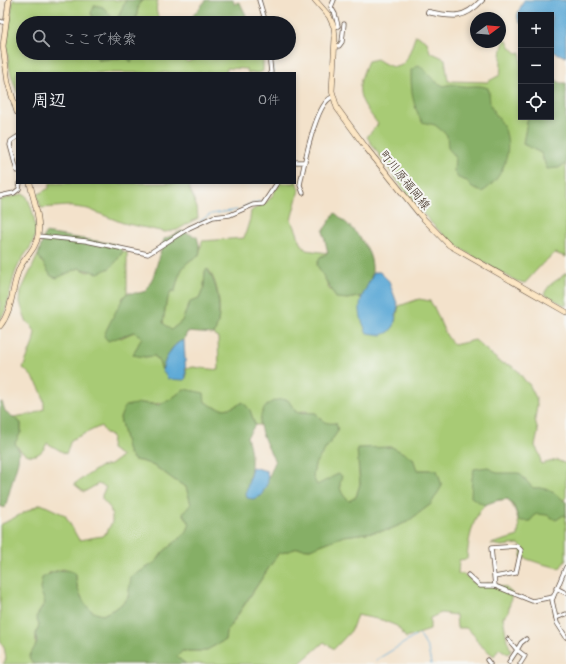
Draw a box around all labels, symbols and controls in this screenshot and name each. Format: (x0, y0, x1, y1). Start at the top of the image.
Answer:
north arrow (470, 12, 506, 48)
map controls (518, 12, 554, 120)
button: + (518, 12, 554, 48)
search box (16, 16, 296, 60)
icon: search (30, 27, 52, 49)
text: ここで検索 (62, 30, 137, 49)
button: − (518, 48, 554, 84)
button: locate (518, 84, 554, 120)
text: 周辺 (32, 90, 66, 111)
text: 0件 (258, 92, 280, 108)
street label: 町川原福岡線 (376, 148, 433, 213)

